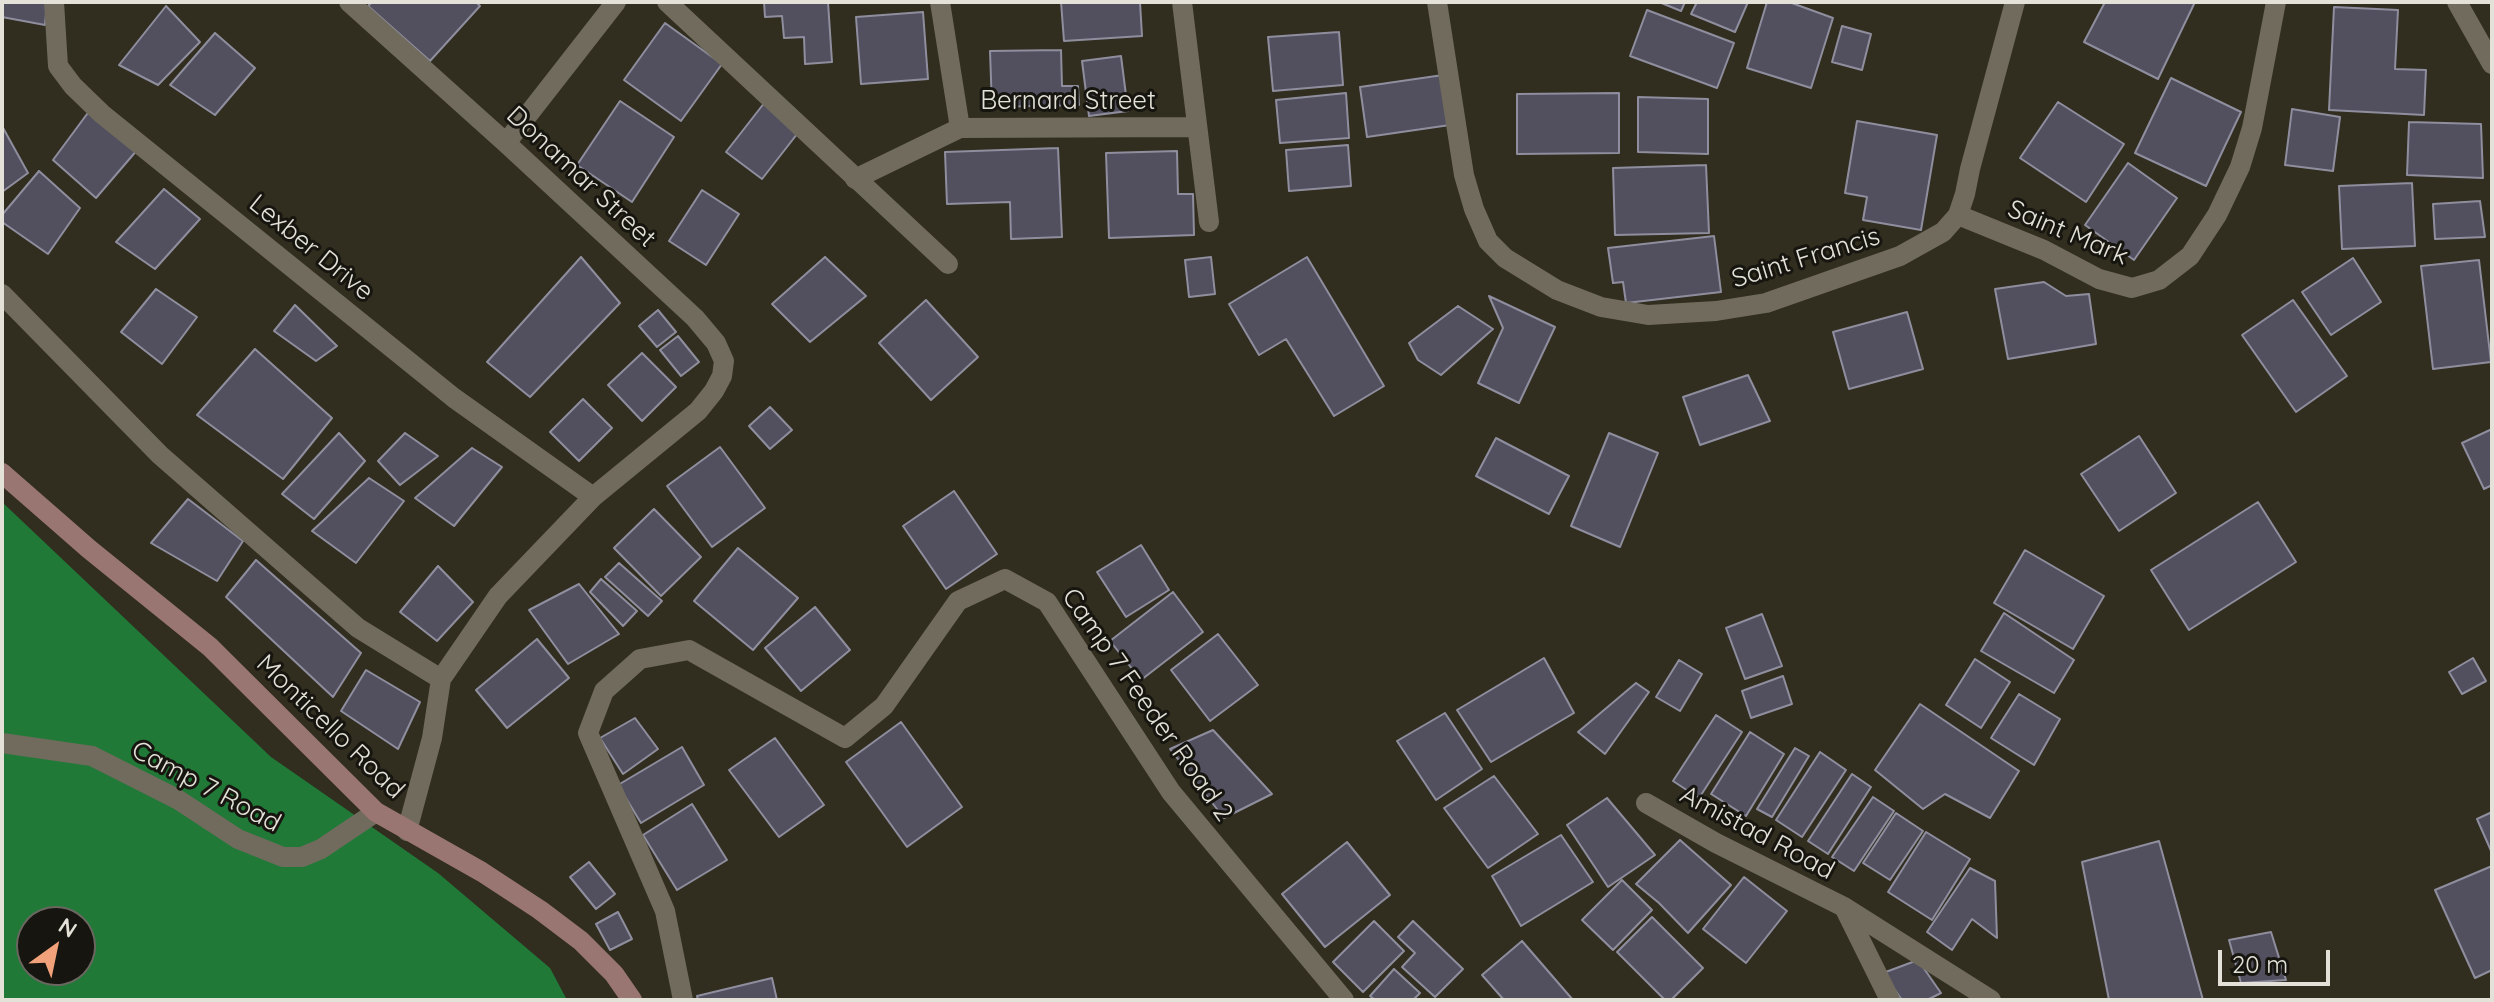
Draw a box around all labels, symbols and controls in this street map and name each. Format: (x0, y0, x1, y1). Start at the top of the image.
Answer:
street label: Bernard Street (980, 85, 1156, 117)
street label: Donamar Street (500, 100, 662, 254)
street label: Lexber Drive (242, 188, 380, 308)
street label: Saint Mark (2003, 194, 2133, 272)
street label: Saint Francis (1728, 221, 1884, 295)
street label: Camp 7 Feeder Road 2 (1055, 583, 1239, 827)
street label: Monticello Road (249, 648, 411, 806)
street label: Camp 7 Road (126, 735, 286, 839)
street label: Amistad Road (1675, 779, 1839, 887)
north arrow (16, 906, 96, 986)
text: N (54, 911, 82, 944)
scale bar (2222, 934, 2334, 984)
text: 20 m (2232, 949, 2288, 979)

